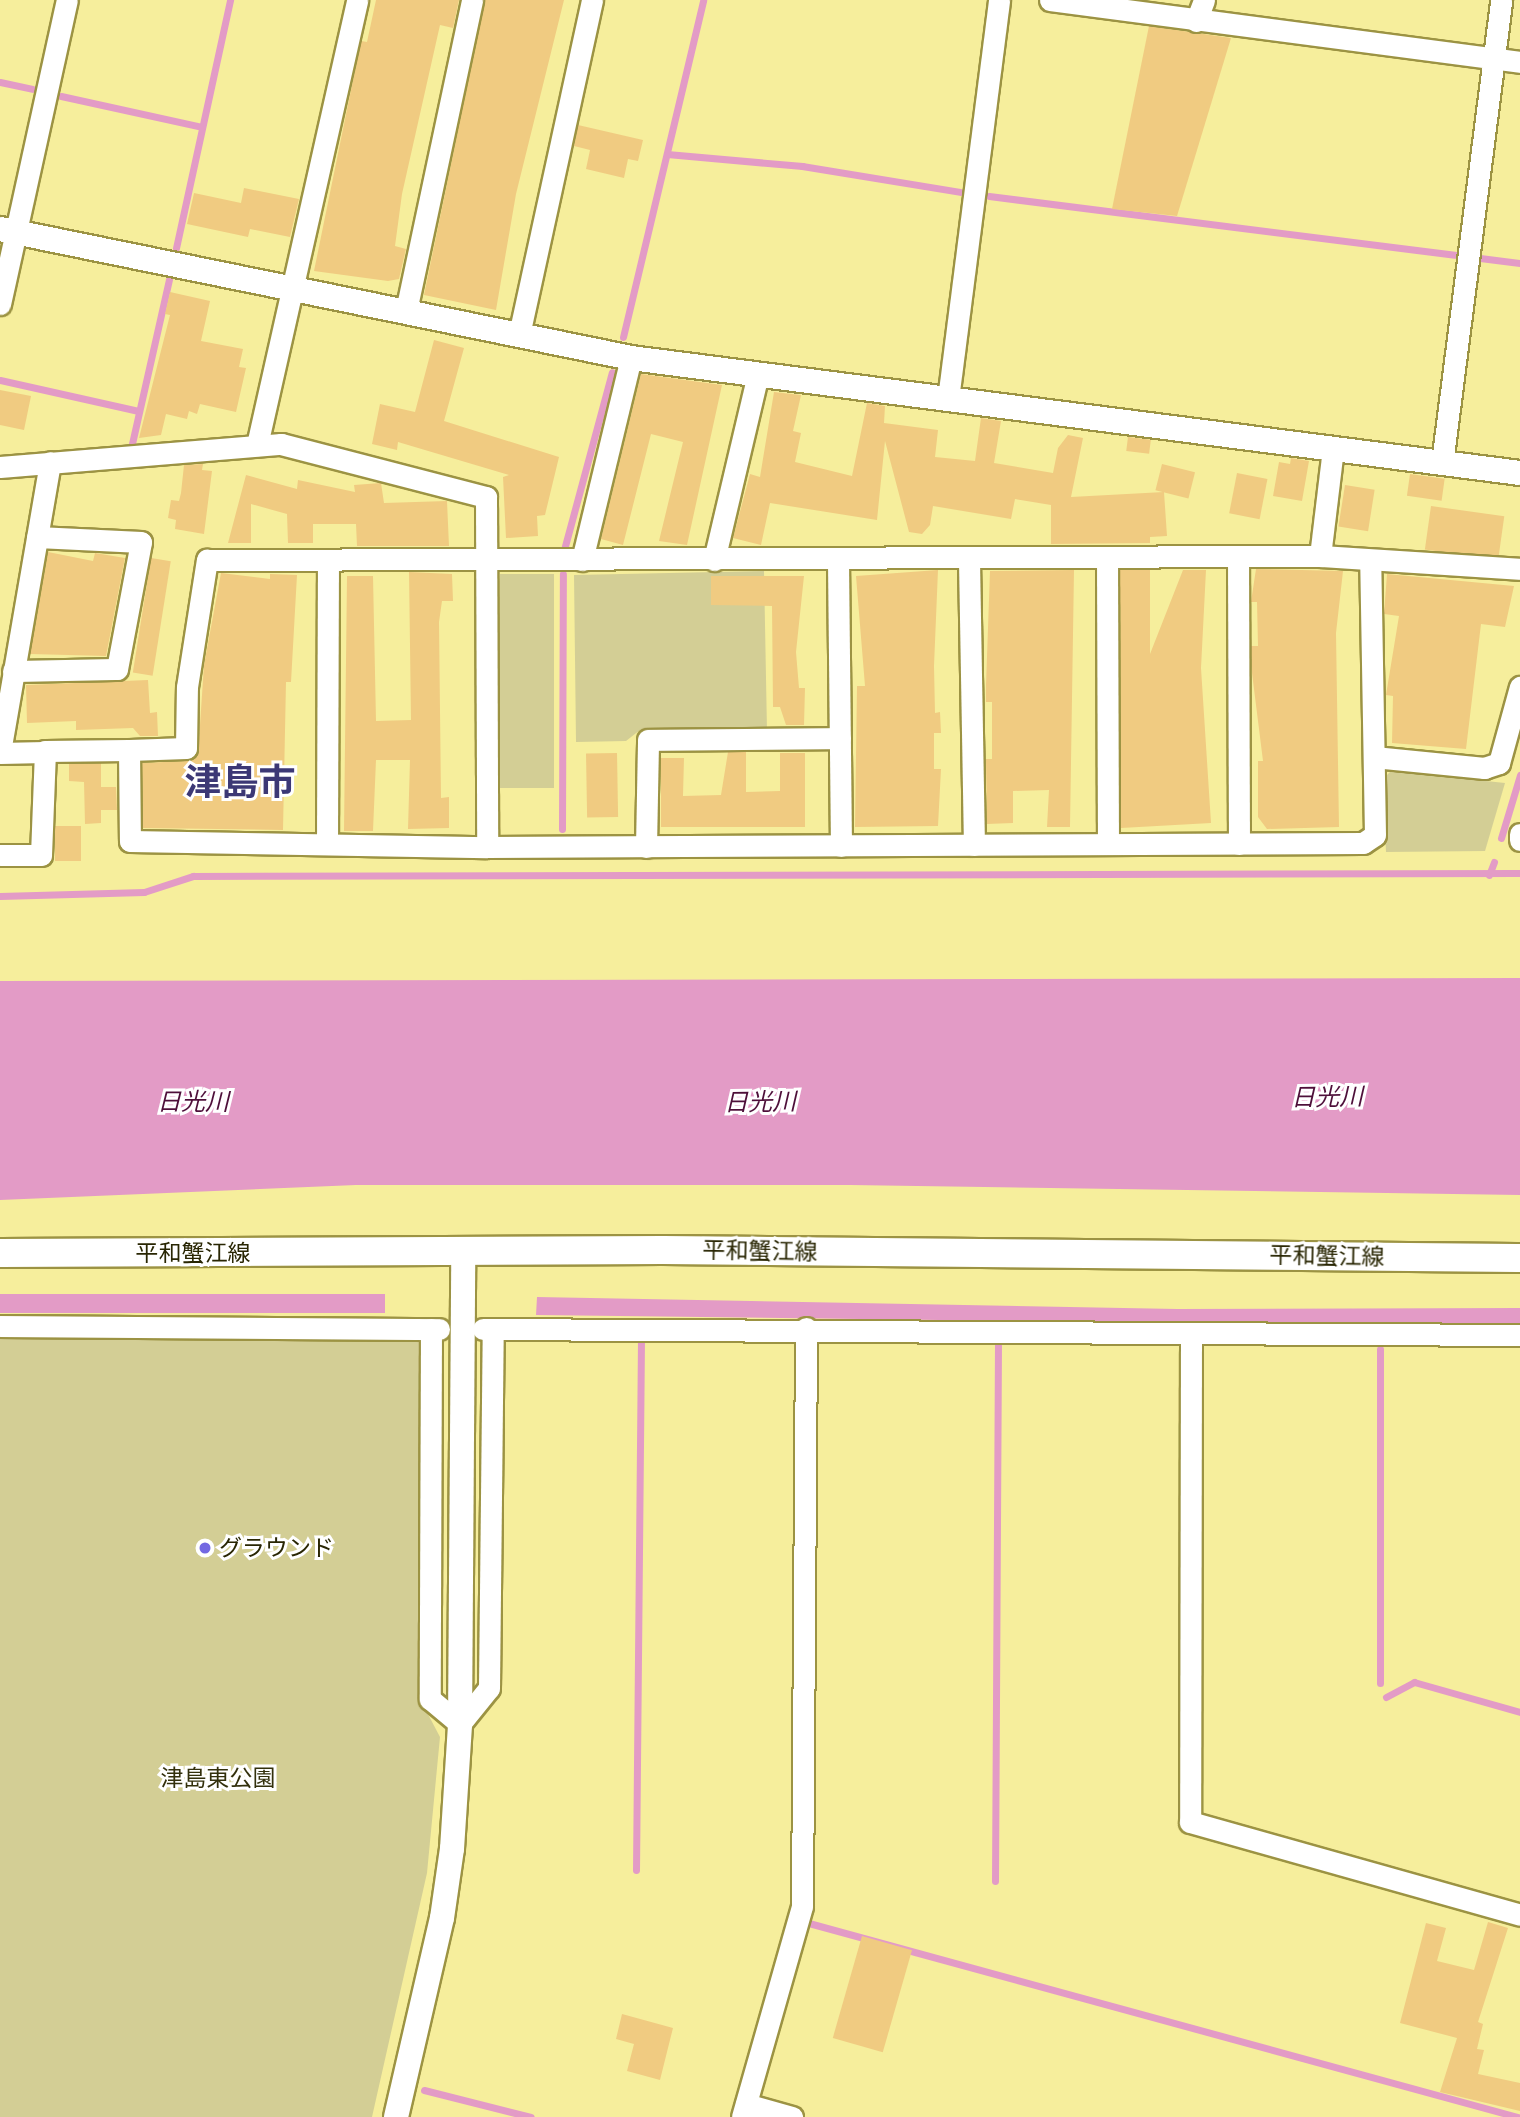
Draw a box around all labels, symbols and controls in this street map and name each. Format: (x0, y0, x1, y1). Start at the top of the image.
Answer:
district label: 津島市 (185, 760, 295, 804)
water label: 日光川 (1291, 1082, 1363, 1112)
water label: 日光川 (724, 1087, 796, 1117)
water label: 日光川 (157, 1088, 229, 1116)
street label: 平和蟹江線 (702, 1236, 818, 1266)
street label: 平和蟹江線 (136, 1239, 250, 1267)
street label: 平和蟹江線 (1269, 1241, 1385, 1271)
place label: グラウンド (219, 1534, 334, 1562)
marker: グラウンド (197, 1540, 213, 1556)
park label: 津島東公園 (161, 1764, 275, 1792)

